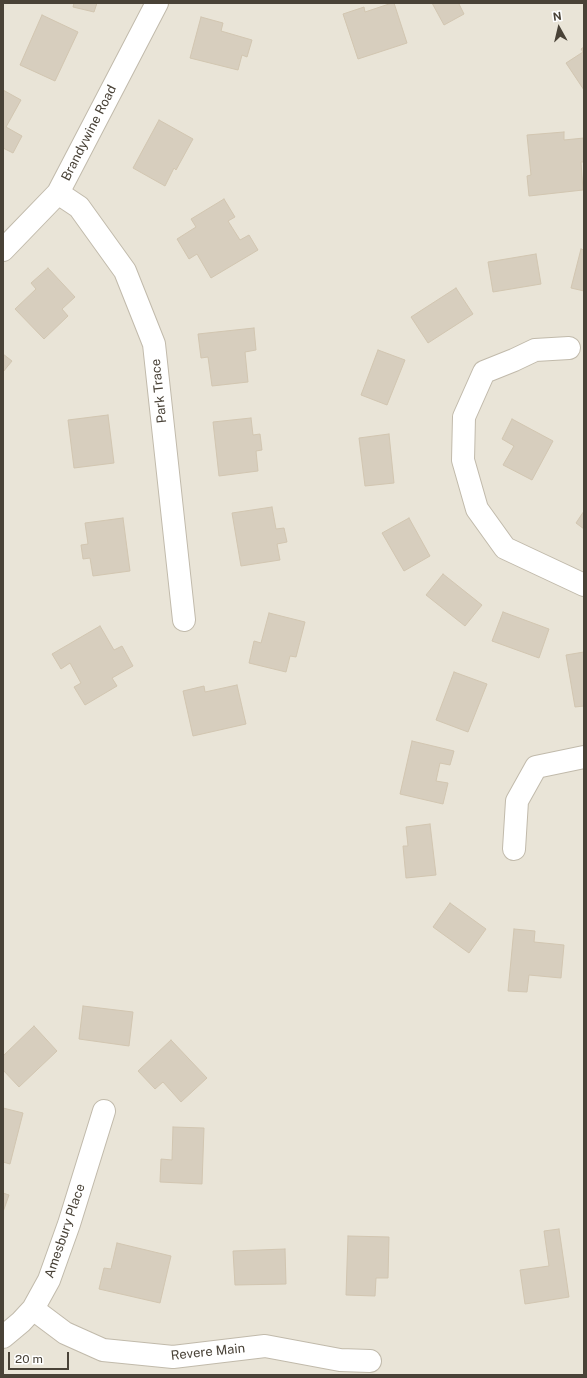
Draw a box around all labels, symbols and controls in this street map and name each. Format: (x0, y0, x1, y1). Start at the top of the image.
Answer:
north arrow (539, 8, 579, 48)
text: N (552, 10, 562, 23)
street label: Brandywine Road (58, 83, 120, 183)
street label: Park Trace (148, 358, 170, 424)
street label: Amesbury Place (42, 1182, 88, 1280)
street label: Revere Main (170, 1340, 246, 1364)
scale bar (10, 1344, 71, 1370)
text: 20 m (15, 1352, 43, 1366)

